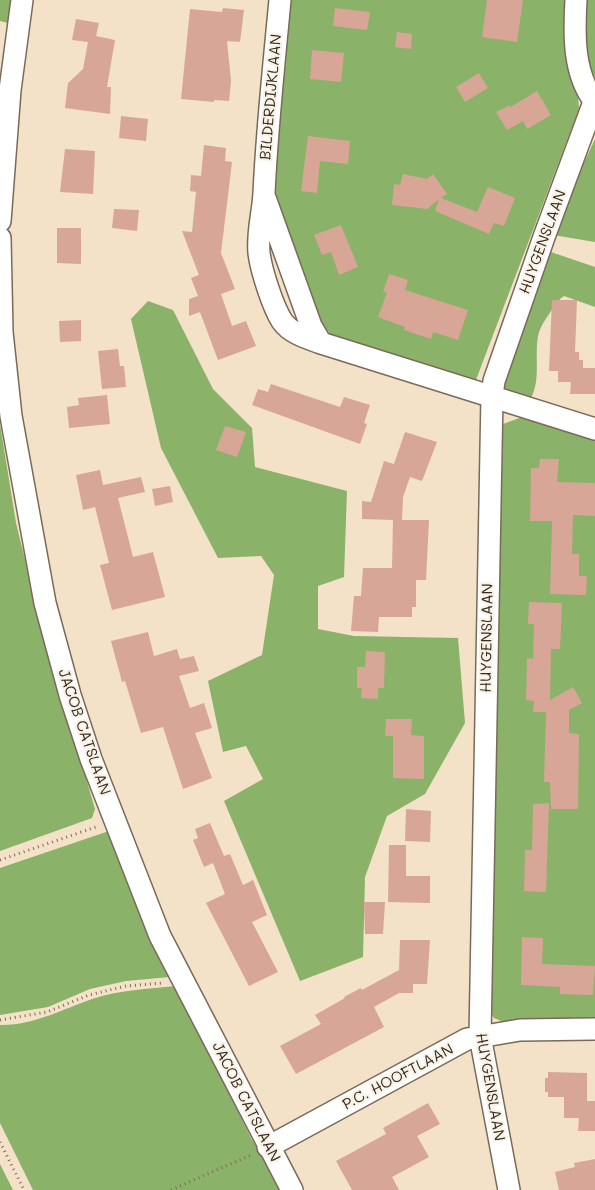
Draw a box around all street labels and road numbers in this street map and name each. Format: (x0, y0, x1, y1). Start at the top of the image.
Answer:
street label: BILDERDIJKLAAN (257, 33, 285, 161)
street label: HUYGENSLAAN (516, 187, 570, 297)
street label: HUYGENSLAAN (477, 583, 497, 693)
street label: JACOB CATSLAAN (54, 667, 114, 797)
street label: HUYGENSLAAN (472, 1032, 508, 1142)
street label: JACOB CATSLAAN (208, 1039, 284, 1165)
street label: P.C. HOOFTLAAN (339, 1040, 457, 1114)

